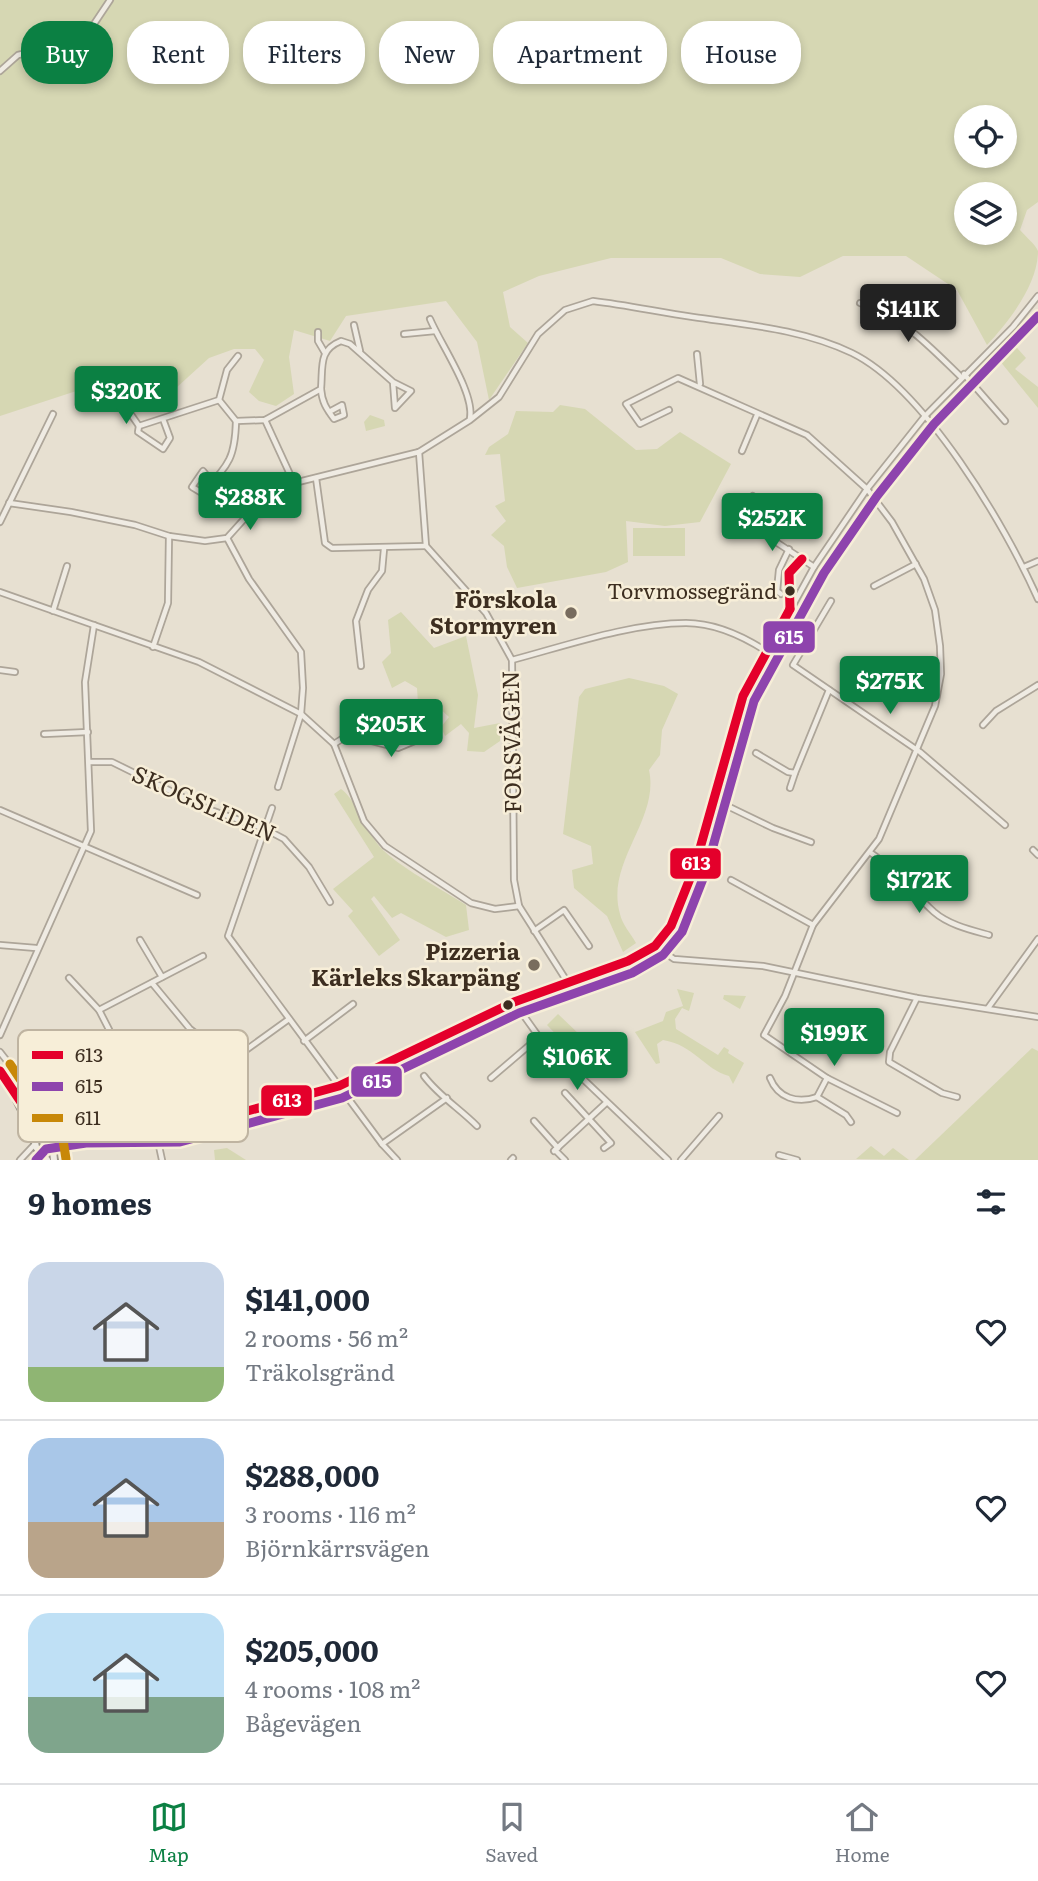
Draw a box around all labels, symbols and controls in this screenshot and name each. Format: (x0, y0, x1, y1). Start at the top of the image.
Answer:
chip: Buy (21, 21, 113, 84)
chip: Rent (127, 21, 229, 84)
chip: Filters (243, 21, 365, 84)
chip: New (379, 21, 479, 84)
chip: Apartment (493, 21, 667, 84)
chip: House (681, 21, 801, 84)
map controls (954, 105, 1017, 245)
button: locate (954, 105, 1017, 168)
button: layers (954, 182, 1017, 245)
pin: $141K (859, 284, 957, 344)
text: $141K (876, 290, 940, 324)
pin: $320K (77, 366, 175, 426)
text: $320K (91, 372, 161, 406)
pin: $288K (201, 472, 299, 532)
text: $288K (214, 478, 286, 512)
pin: $252K (723, 494, 821, 553)
text: $252K (738, 499, 806, 533)
place label: Torvmossegränd (607, 574, 777, 605)
place label: Förskola Stormyren (430, 581, 558, 641)
marker: Torvmossegränd (783, 584, 797, 598)
marker: Förskola Stormyren (563, 605, 579, 621)
line badge: 615 (762, 620, 816, 654)
text: 615 (774, 622, 804, 650)
pin: $275K (841, 656, 939, 716)
text: $275K (856, 662, 924, 696)
street label: FORSVÄGEN (492, 670, 528, 814)
pin: $205K (342, 700, 440, 759)
text: $205K (356, 705, 426, 739)
street label: SKOGSLIDEN (127, 755, 282, 849)
line badge: 613 (669, 847, 722, 880)
text: 613 (681, 848, 711, 876)
pin: $172K (870, 856, 968, 915)
text: $172K (886, 861, 952, 895)
place label: Pizzeria Kärleks Skarpäng (311, 933, 521, 993)
marker: Pizzeria Kärleks Skarpäng (526, 957, 542, 973)
unlabelled marker (501, 998, 515, 1012)
pin: $199K (785, 1009, 883, 1068)
text: $199K (800, 1014, 868, 1048)
legend (18, 1030, 248, 1142)
pin: $106K (528, 1032, 626, 1092)
text: $106K (543, 1038, 611, 1072)
text: 613 (75, 1040, 103, 1068)
line badge: 615 (350, 1065, 403, 1098)
text: 615 (362, 1066, 392, 1094)
text: 615 (75, 1071, 103, 1099)
line badge: 613 (260, 1084, 313, 1117)
text: 613 (272, 1085, 302, 1113)
text: 611 (75, 1103, 101, 1131)
text: 9 homes (28, 1180, 152, 1224)
icon: filters (972, 1183, 1010, 1221)
text: $141,000 (245, 1276, 370, 1320)
icon: home (84, 1290, 168, 1374)
icon: heart (972, 1313, 1010, 1351)
text: 2 rooms · 56 m² (245, 1320, 408, 1354)
text: Träkolsgränd (245, 1354, 395, 1388)
text: $288,000 (245, 1452, 380, 1496)
icon: home (84, 1466, 168, 1550)
icon: heart (972, 1489, 1010, 1527)
text: 3 rooms · 116 m² (245, 1496, 416, 1530)
text: Björnkärrsvägen (245, 1530, 430, 1564)
text: $205,000 (245, 1627, 379, 1671)
icon: home (84, 1641, 168, 1725)
icon: heart (972, 1664, 1010, 1702)
text: 4 rooms · 108 m² (245, 1671, 420, 1705)
text: Bågevägen (245, 1705, 362, 1739)
tab: Map (148, 1798, 189, 1868)
tab: Saved (485, 1798, 538, 1868)
tab: Home (835, 1798, 890, 1868)

